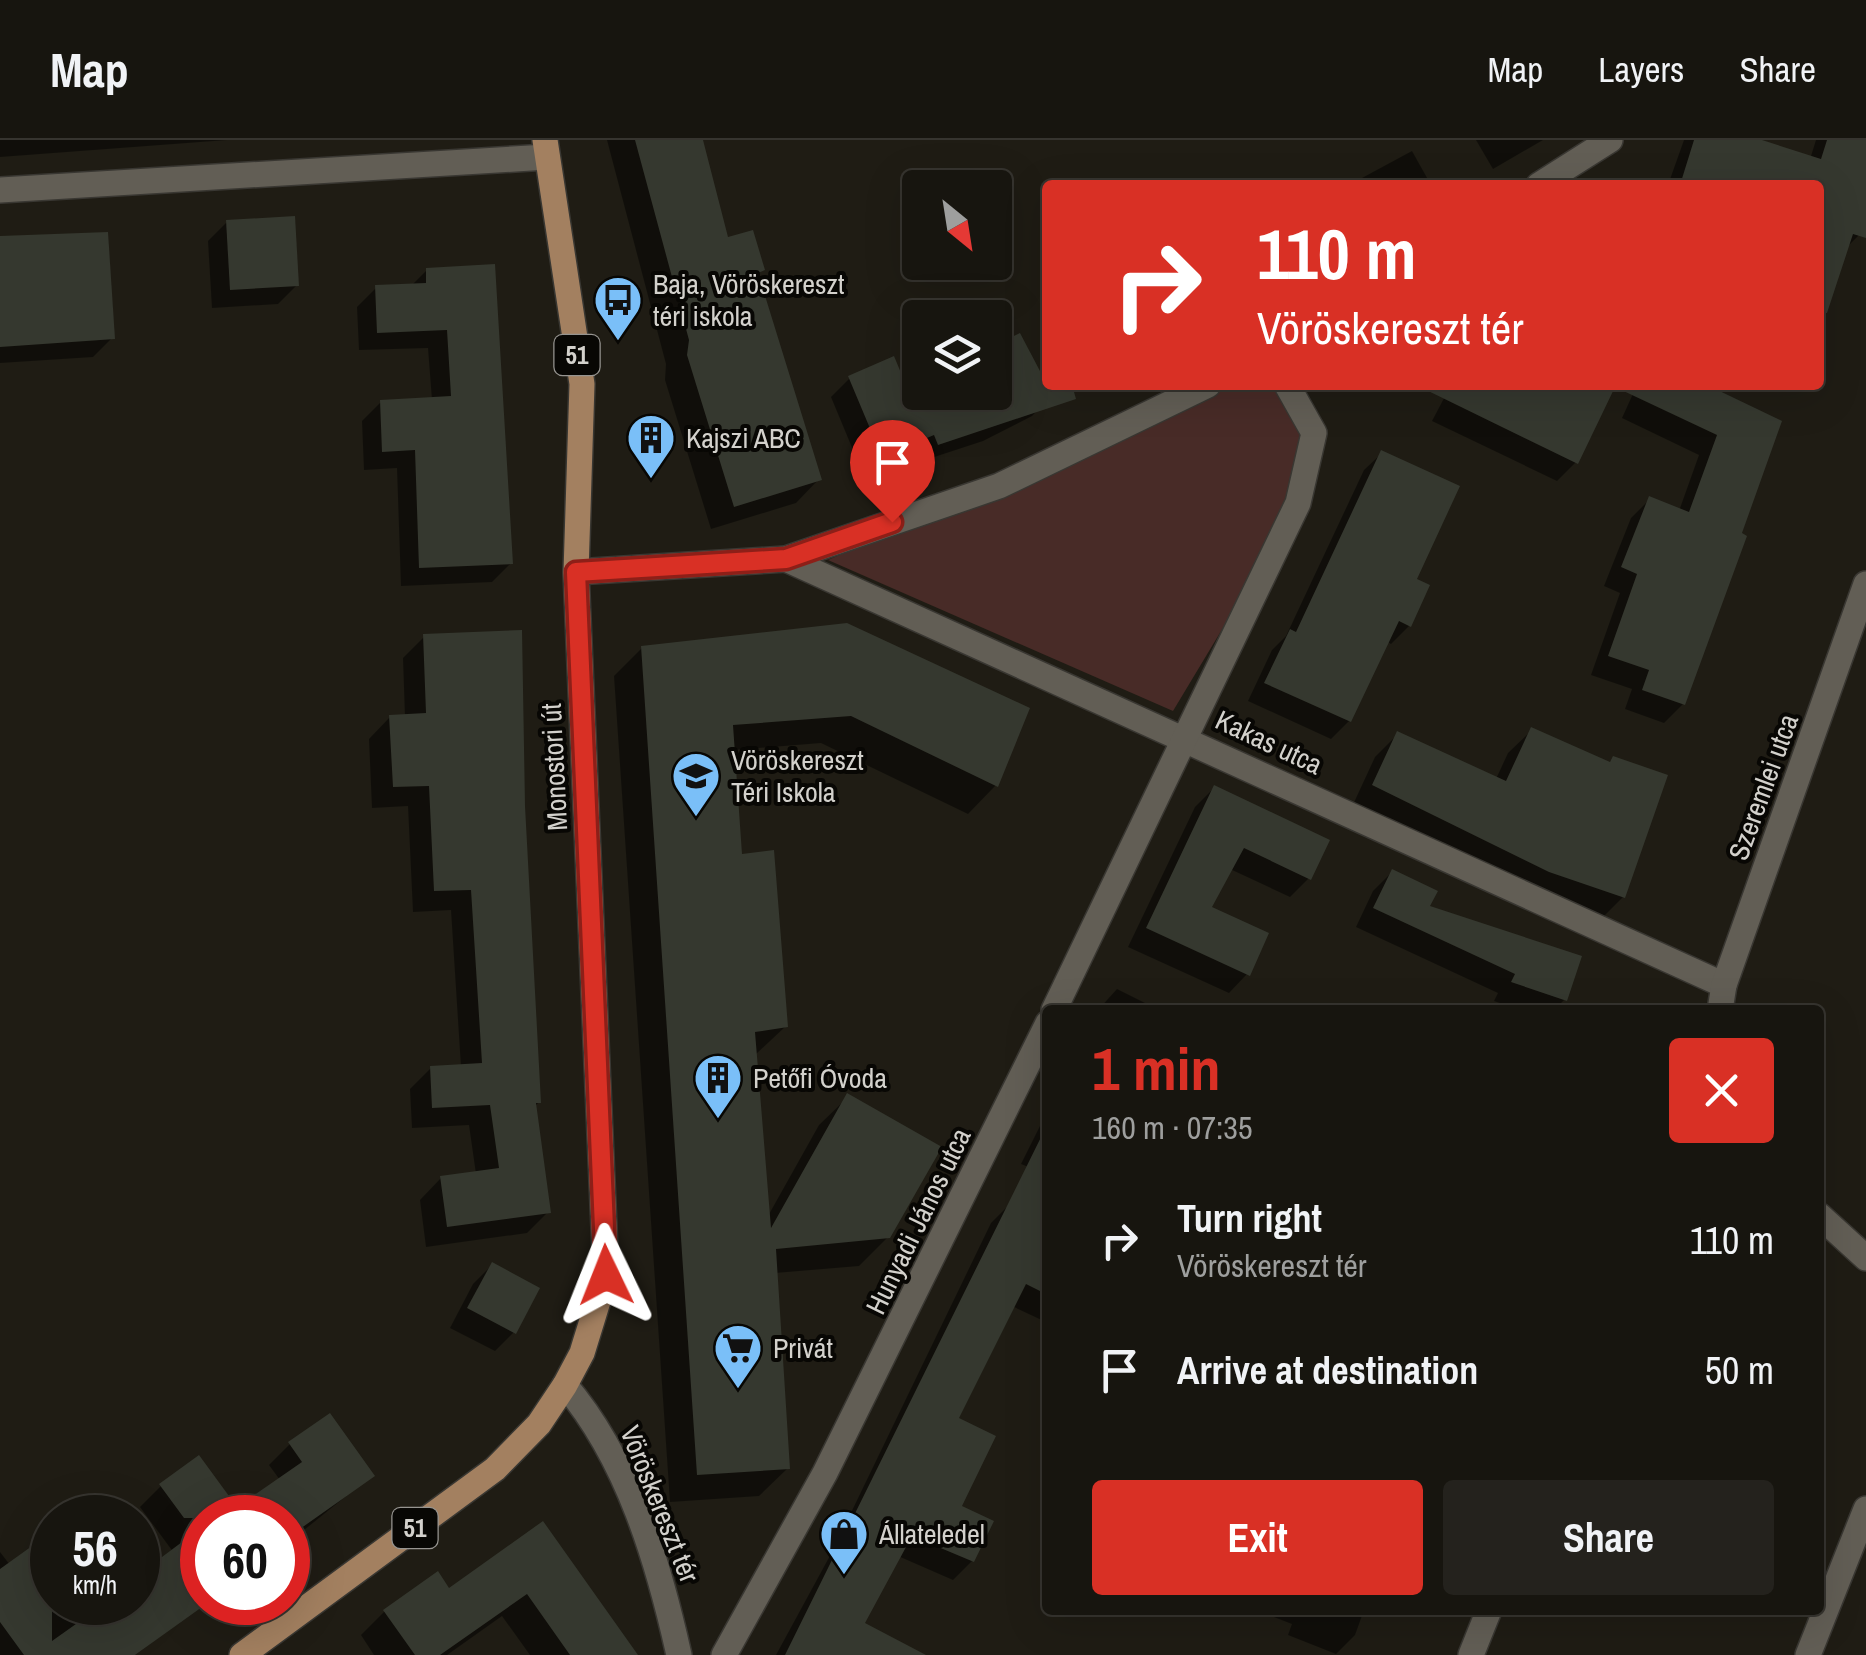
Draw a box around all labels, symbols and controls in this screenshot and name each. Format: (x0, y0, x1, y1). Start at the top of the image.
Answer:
text: Map (50, 37, 129, 102)
text: Map (1487, 46, 1543, 93)
text: Layers (1598, 46, 1684, 93)
text: Share (1739, 46, 1816, 93)
north arrow (902, 170, 1012, 280)
map controls (902, 170, 1012, 410)
text: 110 m (1257, 207, 1417, 301)
icon: right (1092, 220, 1222, 350)
place label: Baja, Vöröskereszt téri iskola (653, 265, 844, 335)
bus stop icon: Baja, Vöröskereszt téri iskola (592, 274, 644, 342)
text: Vöröskereszt tér (1257, 297, 1524, 358)
button: layers (902, 300, 1012, 410)
road number: 51 (554, 335, 600, 375)
building icon: Kajszi ABC (625, 412, 677, 480)
place label: Kajszi ABC (686, 419, 801, 457)
pin (850, 420, 935, 523)
icon: arrive (865, 435, 920, 490)
street label: Kakas utca (1209, 701, 1329, 783)
street label: Monostori út (532, 702, 576, 832)
street label: Szeremlei utca (1719, 708, 1807, 865)
place label: Vöröskereszt Téri Iskola (731, 741, 864, 811)
school or university icon: Vöröskereszt Téri Iskola (670, 750, 722, 818)
text: 1 min (1092, 1028, 1221, 1109)
button: close (1669, 1038, 1774, 1143)
building icon: Petőfi Óvoda (692, 1052, 744, 1120)
place label: Petőfi Óvoda (753, 1059, 887, 1097)
text: 160 m · 07:35 (1092, 1106, 1252, 1149)
street label: Hunyadi János utca (856, 1121, 980, 1321)
text: Turn right (1177, 1193, 1322, 1244)
icon: right (1092, 1213, 1147, 1268)
text: 110 m (1690, 1215, 1774, 1266)
position arrow (554, 1223, 658, 1327)
text: Vöröskereszt tér (1177, 1244, 1367, 1287)
supermarket icon: Privát (712, 1322, 764, 1390)
place label: Privát (773, 1329, 833, 1367)
icon: arrive (1092, 1343, 1147, 1398)
text: Arrive at destination (1177, 1345, 1478, 1396)
text: 50 m (1705, 1345, 1774, 1396)
street label: Vöröskereszt tér (611, 1420, 709, 1588)
button: Exit (1092, 1480, 1423, 1595)
button: Share (1443, 1480, 1774, 1595)
speed limit sign: 60 (180, 1495, 310, 1625)
road number: 51 (392, 1508, 438, 1548)
shop icon: Állateledel (818, 1508, 870, 1576)
text: 56 (72, 1514, 118, 1582)
place label: Állateledel (878, 1515, 985, 1553)
text: km/h (73, 1568, 117, 1602)

